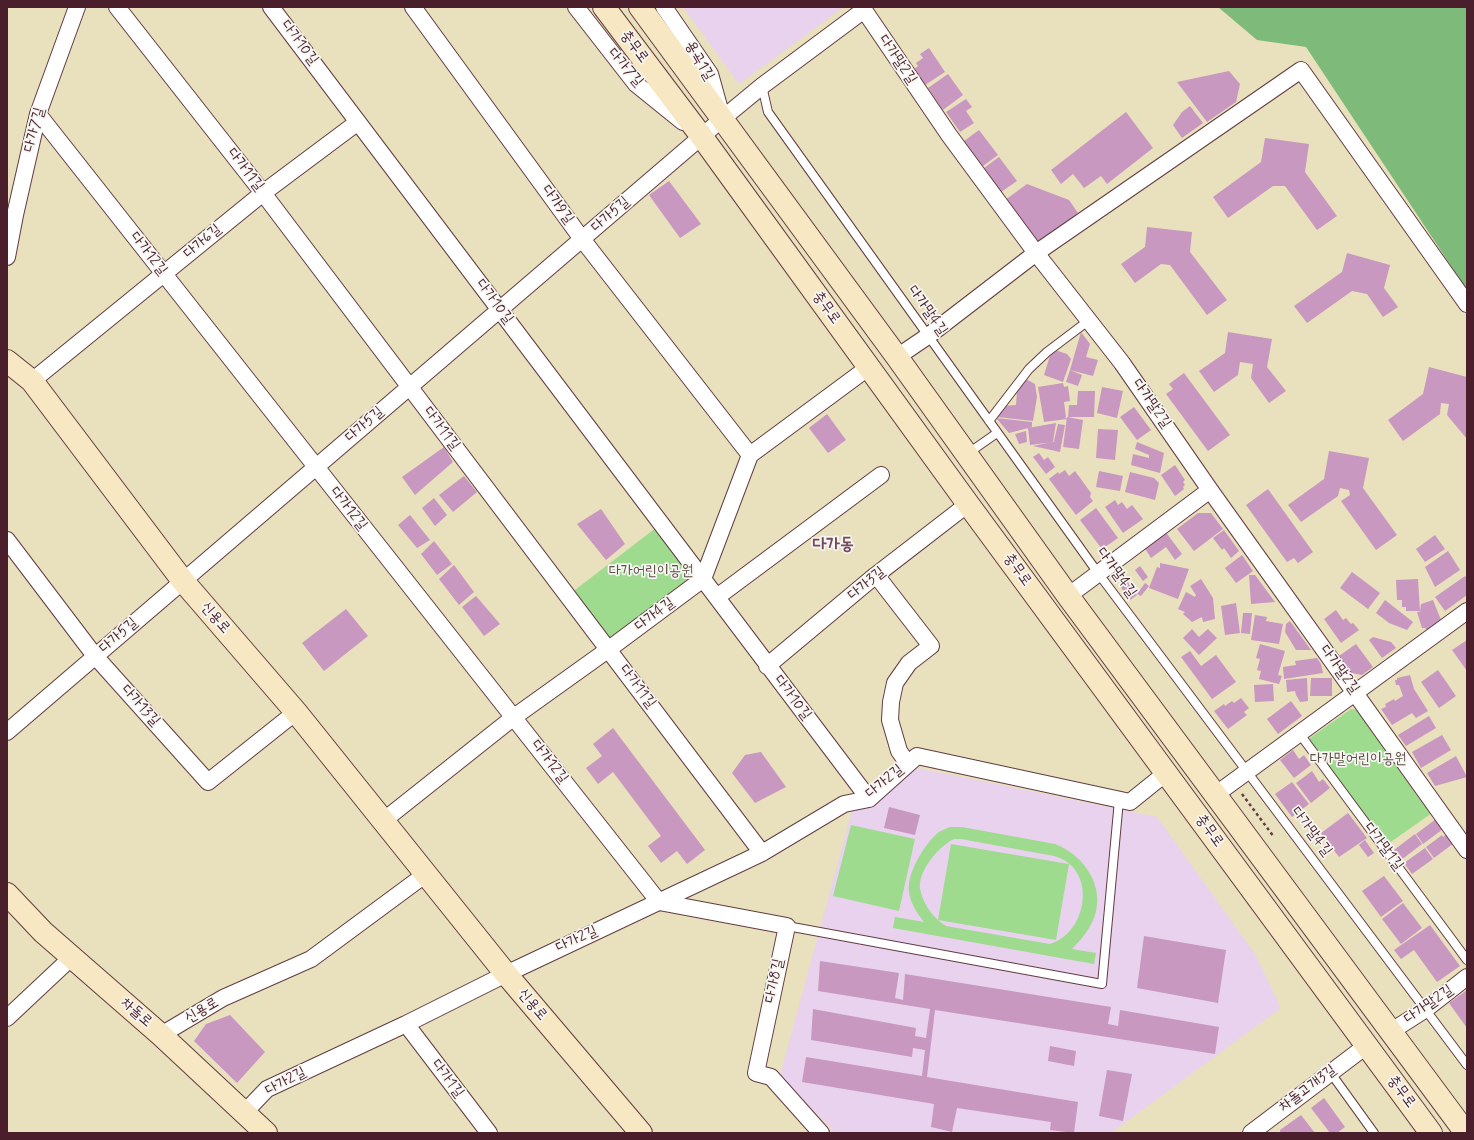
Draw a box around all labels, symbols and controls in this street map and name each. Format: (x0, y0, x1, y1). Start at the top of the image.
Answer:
street label: 다가10길 (276, 17, 322, 69)
street label: 충무로 (616, 27, 652, 67)
street label: 다가말2길 (874, 32, 920, 88)
street label: 용곡1길 (680, 38, 718, 84)
street label: 다가7길 (603, 45, 647, 91)
street label: 다가7길 (20, 106, 50, 154)
street label: 다가11길 (223, 145, 267, 195)
street label: 다가9길 (537, 182, 577, 228)
street label: 다가5길 (588, 193, 634, 237)
street label: 다가6길 (180, 221, 226, 263)
street label: 다가12길 (125, 229, 171, 279)
street label: 다가10길 (471, 276, 517, 328)
street label: 다가말4길 (903, 282, 951, 340)
street label: 충무로 (808, 288, 844, 328)
street label: 다가말2길 (1128, 376, 1174, 432)
street label: 다가5길 (342, 403, 388, 447)
street label: 다가11길 (419, 404, 463, 454)
street label: 다가12길 (325, 484, 371, 534)
district label: 다가동 (812, 535, 854, 555)
street label: 다가말4길 (1092, 545, 1140, 601)
street label: 충무로 (999, 550, 1035, 590)
park label: 다가어린이공원 (609, 563, 693, 581)
street label: 다가3길 (845, 563, 889, 605)
street label: 다가4길 (632, 594, 678, 636)
street label: 신용로 (196, 598, 234, 638)
street label: 다가5길 (96, 614, 142, 658)
street label: 다가말2길 (1315, 642, 1363, 698)
street label: 다가11길 (615, 662, 659, 712)
street label: 다가10길 (769, 672, 815, 724)
street label: 다가13길 (117, 682, 163, 730)
street label: 다가12길 (526, 737, 572, 787)
park label: 다가말어린이공원 (1310, 751, 1406, 769)
street label: 다가2길 (862, 761, 908, 803)
street label: 다가말4길 (1287, 804, 1335, 860)
street label: 충무로 (1191, 811, 1227, 851)
street label: 다가말1길 (1359, 820, 1407, 874)
street label: 다가2길 (553, 923, 601, 957)
street label: 다가8길 (762, 957, 788, 1005)
street label: 다가말2길 (1401, 982, 1457, 1028)
street label: 신용로 (513, 985, 551, 1025)
street label: 차돌로 (116, 994, 156, 1032)
street label: 신용로 (182, 994, 222, 1028)
street label: 다가1길 (427, 1056, 467, 1102)
street label: 차돌고개3길 (1276, 1062, 1340, 1116)
street label: 다가2길 (263, 1064, 309, 1100)
street label: 충무로 (1383, 1072, 1419, 1112)

